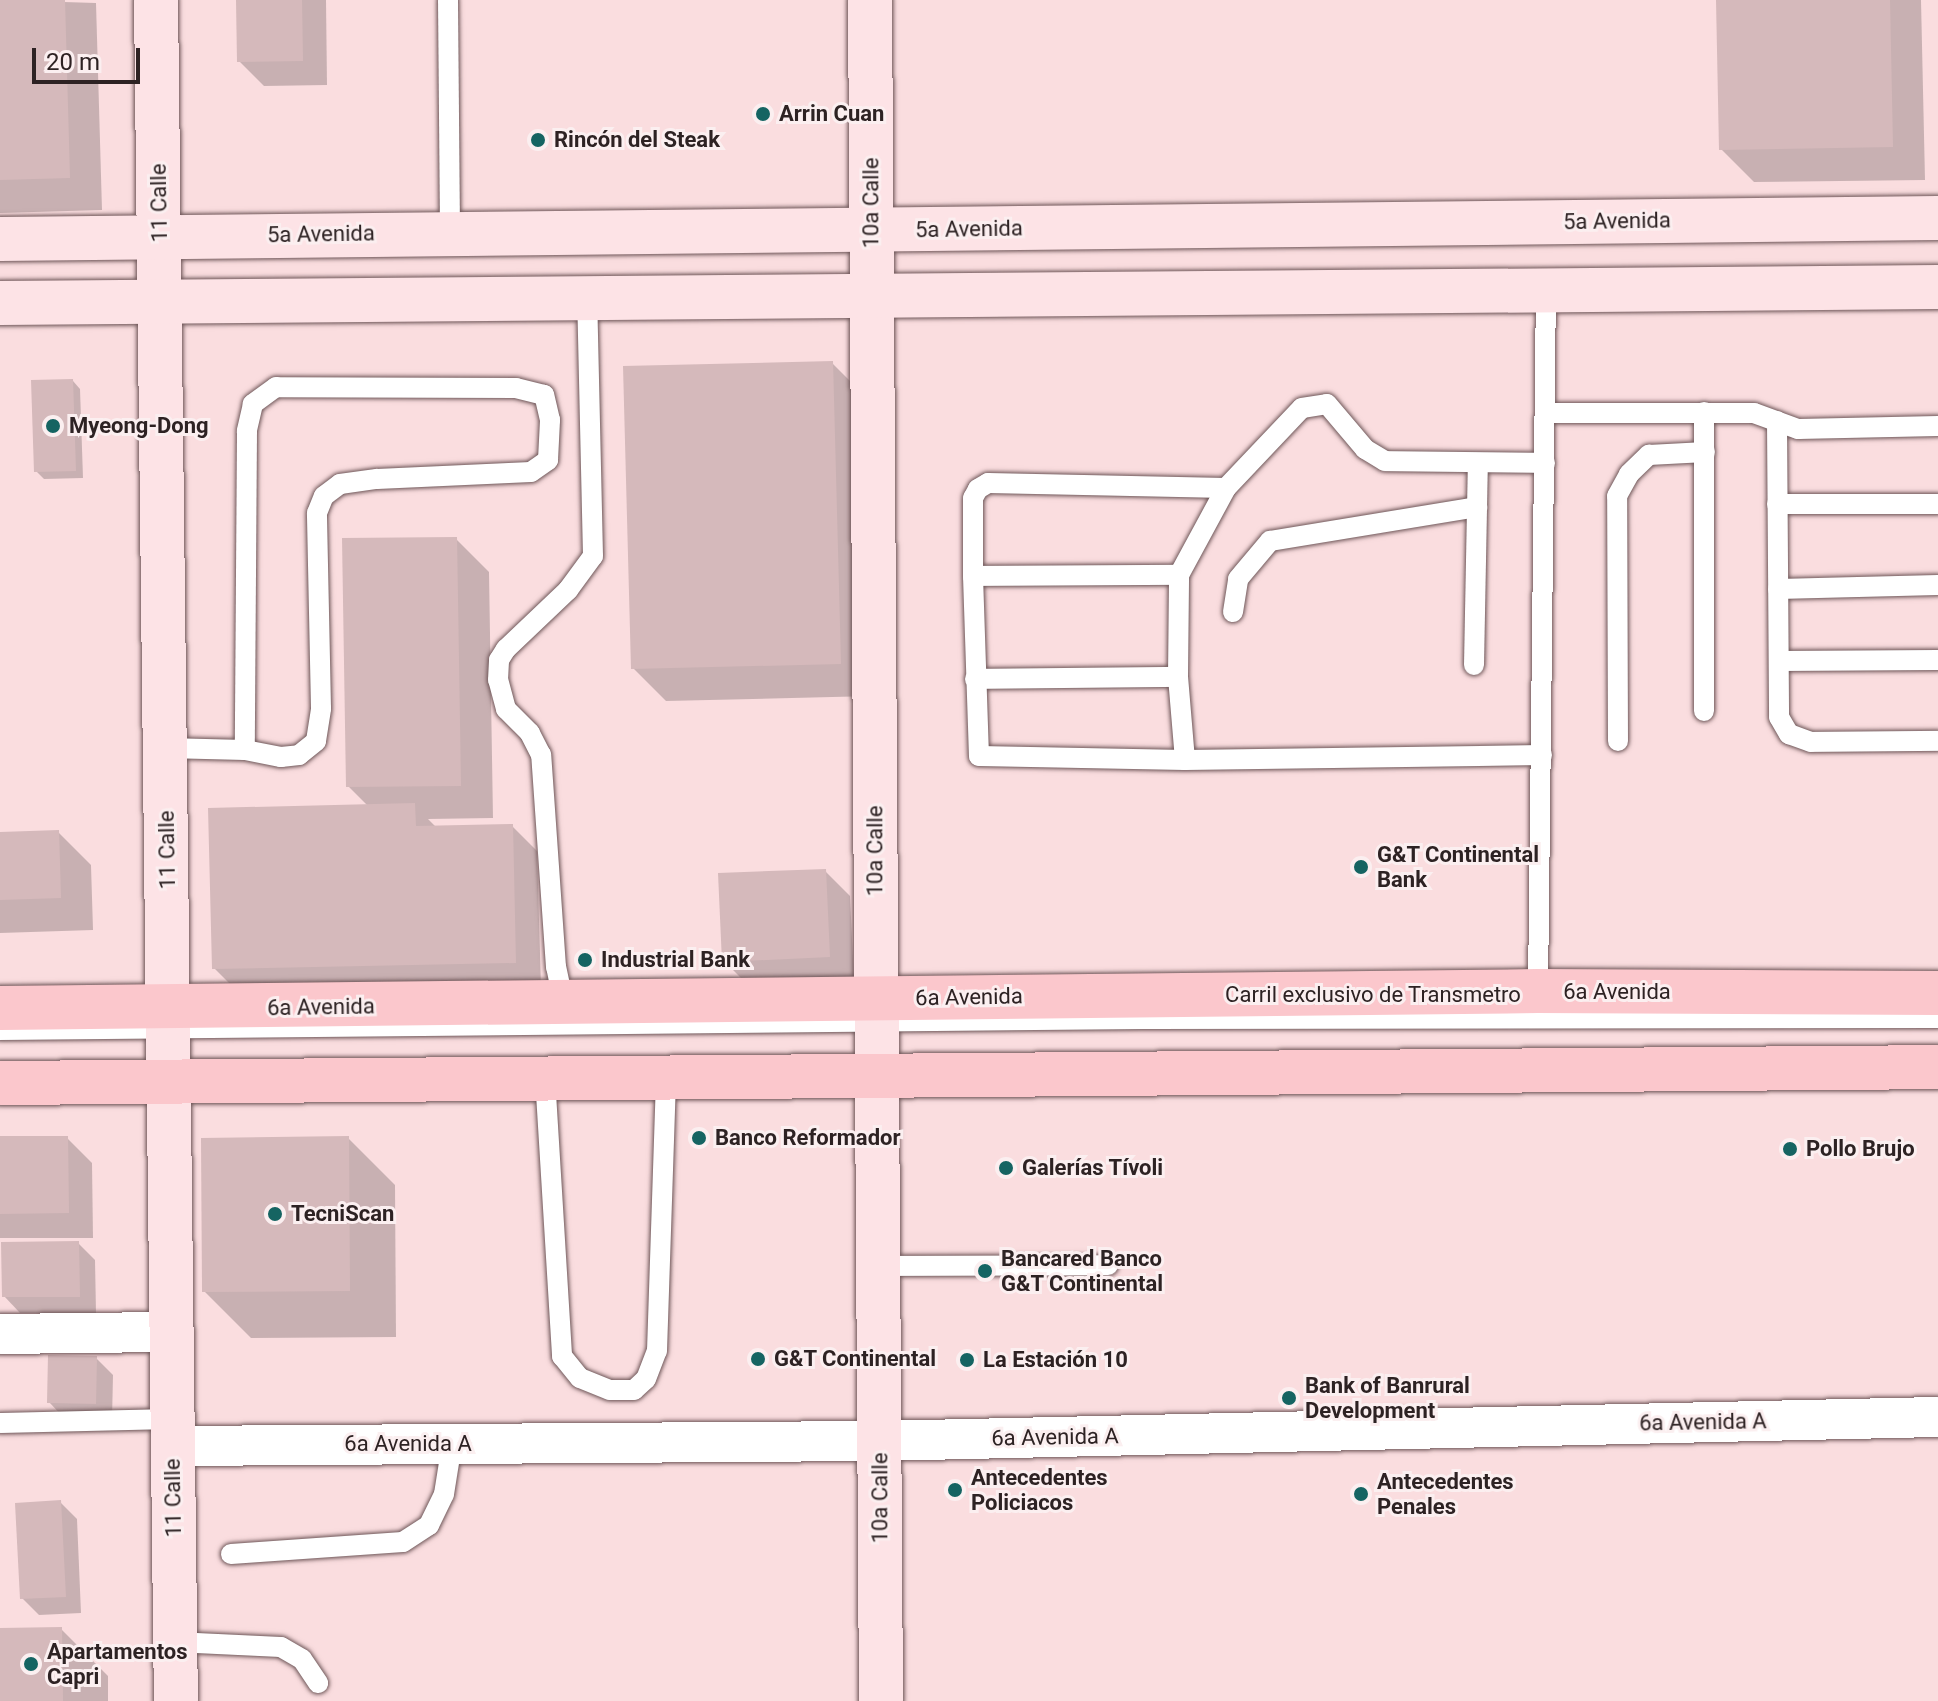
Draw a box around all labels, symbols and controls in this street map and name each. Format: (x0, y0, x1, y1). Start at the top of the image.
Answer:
scale bar (36, 32, 144, 82)
text: 20 m (46, 48, 100, 76)
place label: Arrin Cuan (779, 101, 884, 127)
marker: Arrin Cuan (754, 105, 772, 123)
place label: Rincón del Steak (554, 127, 720, 153)
marker: Rincón del Steak (529, 131, 547, 149)
street label: 10a Calle (858, 158, 884, 248)
street label: 11 Calle (145, 163, 173, 243)
street label: 5a Avenida (1563, 207, 1671, 235)
street label: 5a Avenida (915, 215, 1023, 243)
street label: 5a Avenida (267, 220, 375, 248)
place label: Myeong-Dong (69, 413, 209, 439)
marker: Myeong-Dong (44, 417, 62, 435)
street label: 10a Calle (862, 806, 888, 896)
street label: 11 Calle (153, 810, 181, 890)
place label: G&T Continental Bank (1377, 841, 1540, 892)
marker: G&T Continental Bank (1352, 858, 1370, 876)
place label: Industrial Bank (601, 947, 750, 973)
marker: Industrial Bank (576, 951, 594, 969)
street label: 6a Avenida (1563, 979, 1671, 1005)
street label: Carril exclusivo de Transmetro (1225, 982, 1521, 1008)
street label: 6a Avenida (915, 983, 1023, 1011)
street label: 6a Avenida (267, 993, 375, 1021)
place label: Banco Reformador (715, 1125, 901, 1151)
marker: Banco Reformador (690, 1129, 708, 1147)
place label: Pollo Brujo (1806, 1136, 1915, 1162)
marker: Pollo Brujo (1781, 1140, 1799, 1158)
place label: Galerías Tívoli (1022, 1155, 1164, 1181)
marker: Galerías Tívoli (997, 1159, 1015, 1177)
place label: TecniScan (291, 1201, 394, 1227)
marker: TecniScan (266, 1205, 284, 1223)
place label: Bancared Banco G&T Continental (1001, 1245, 1164, 1296)
marker: Bancared Banco G&T Continental (976, 1262, 994, 1280)
place label: G&T Continental (774, 1346, 937, 1372)
place label: La Estación 10 (983, 1347, 1128, 1373)
marker: G&T Continental (749, 1350, 767, 1368)
marker: La Estación 10 (958, 1351, 976, 1369)
place label: Bank of Banrural Development (1305, 1372, 1470, 1424)
marker: Bank of Banrural Development (1280, 1389, 1298, 1407)
street label: 6a Avenida A (1639, 1408, 1767, 1436)
street label: 6a Avenida A (991, 1423, 1119, 1451)
street label: 6a Avenida A (344, 1431, 472, 1457)
street label: 10a Calle (867, 1453, 893, 1543)
street label: 11 Calle (159, 1458, 187, 1538)
place label: Antecedentes Policiacos (971, 1464, 1108, 1516)
place label: Antecedentes Penales (1377, 1468, 1514, 1520)
marker: Antecedentes Policiacos (946, 1481, 964, 1499)
marker: Antecedentes Penales (1352, 1485, 1370, 1503)
place label: Apartamentos Capri (47, 1638, 188, 1690)
marker: Apartamentos Capri (22, 1655, 40, 1673)

